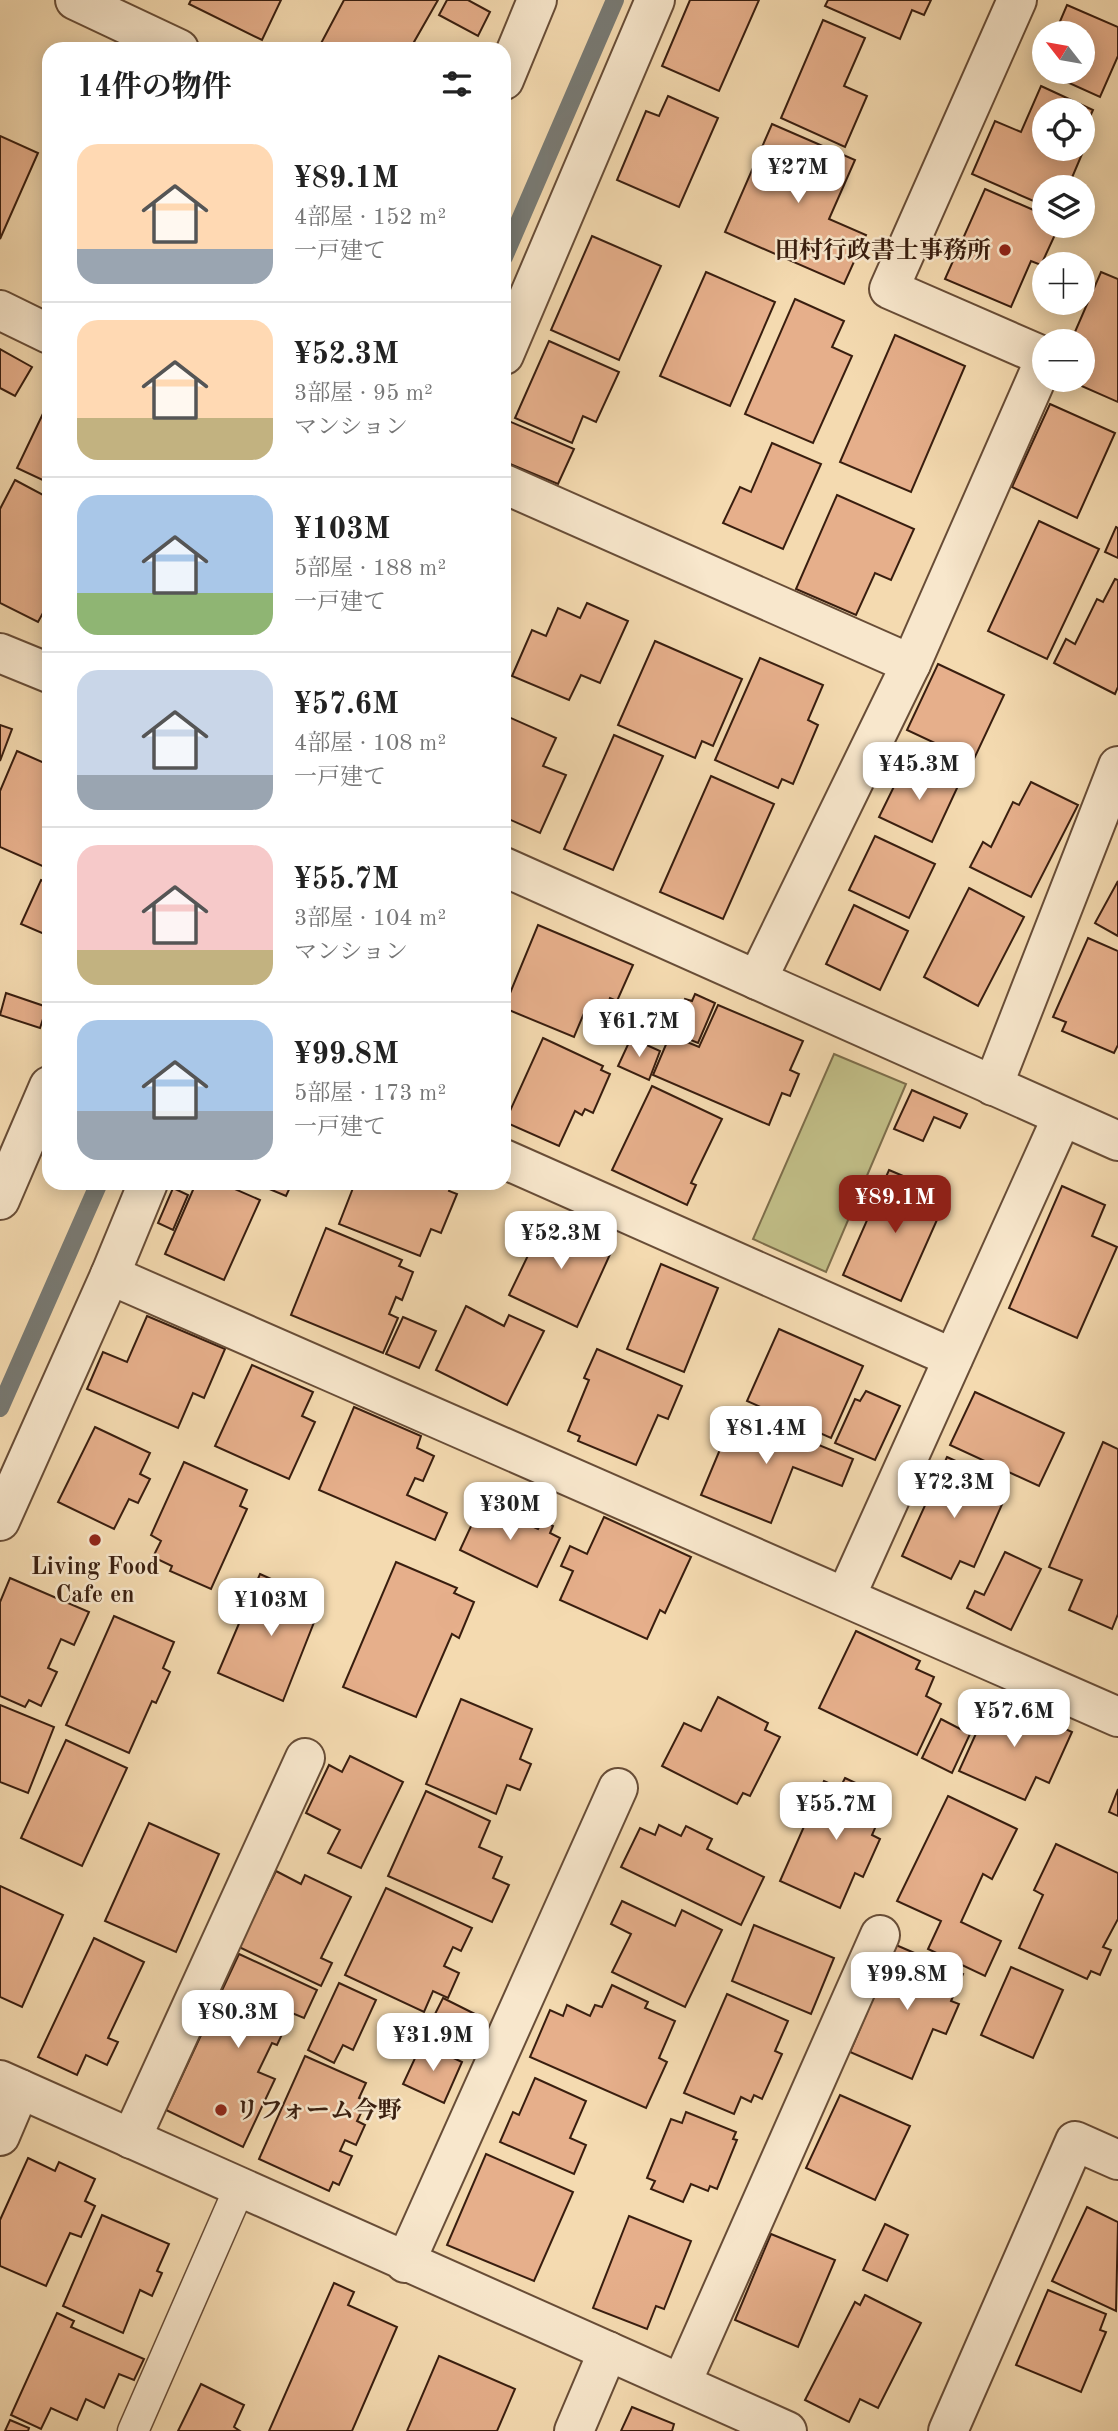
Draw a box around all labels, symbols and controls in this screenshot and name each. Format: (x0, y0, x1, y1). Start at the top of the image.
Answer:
north arrow (1032, 21, 1096, 84)
map controls (1032, 21, 1095, 392)
icon: filters (438, 65, 476, 103)
text: 14件の物件 (77, 73, 232, 103)
button: locate (1032, 98, 1095, 161)
pin: ¥27M (757, 146, 839, 205)
text: ¥27M (768, 156, 828, 179)
text: ¥89.1M (294, 164, 399, 194)
icon: home (133, 172, 217, 256)
button: layers (1032, 175, 1095, 238)
text: 4部屋 · 152 m² (294, 206, 446, 229)
place label: 田村行政書士事務所 (775, 237, 991, 264)
text: 一戸建て (294, 240, 386, 263)
marker: 田村行政書士事務所 (997, 242, 1013, 258)
button: + (1032, 252, 1095, 315)
button: − (1032, 329, 1095, 392)
text: ¥52.3M (294, 340, 399, 370)
icon: home (133, 348, 217, 432)
text: 3部屋 · 95 m² (294, 382, 433, 405)
text: マンション (294, 416, 408, 439)
text: ¥103M (294, 515, 390, 545)
icon: home (133, 523, 217, 607)
text: 5部屋 · 188 m² (294, 557, 446, 580)
text: 一戸建て (294, 591, 386, 614)
text: ¥57.6M (294, 690, 399, 720)
icon: home (133, 698, 217, 782)
text: 4部屋 · 108 m² (294, 732, 446, 755)
pin: ¥45.3M (862, 742, 976, 802)
text: ¥45.3M (879, 753, 959, 776)
text: 一戸建て (294, 766, 386, 789)
text: ¥55.7M (294, 865, 399, 895)
icon: home (133, 873, 217, 957)
text: 3部屋 · 104 m² (294, 907, 446, 930)
text: マンション (294, 941, 408, 964)
pin: ¥61.7M (582, 1000, 696, 1059)
text: ¥61.7M (599, 1010, 679, 1033)
text: ¥99.8M (294, 1040, 399, 1070)
icon: home (133, 1048, 217, 1132)
text: 5部屋 · 173 m² (294, 1082, 446, 1105)
text: 一戸建て (294, 1116, 386, 1139)
pin: ¥89.1M (838, 1176, 952, 1235)
text: ¥89.1M (855, 1186, 935, 1209)
pin: ¥52.3M (504, 1212, 618, 1271)
text: ¥52.3M (521, 1222, 601, 1245)
pin: ¥81.4M (709, 1406, 823, 1466)
text: ¥81.4M (726, 1417, 806, 1440)
pin: ¥72.3M (897, 1460, 1011, 1520)
text: ¥72.3M (914, 1471, 994, 1494)
pin: ¥30M (469, 1482, 551, 1542)
text: ¥30M (480, 1493, 540, 1516)
marker: Living Food Cafe en (87, 1532, 103, 1548)
place label: Living Food Cafe en (31, 1556, 159, 1608)
pin: ¥103M (222, 1578, 320, 1638)
text: ¥103M (234, 1589, 308, 1612)
pin: ¥57.6M (957, 1690, 1071, 1749)
text: ¥57.6M (974, 1700, 1054, 1723)
pin: ¥55.7M (779, 1783, 893, 1842)
text: ¥55.7M (796, 1793, 876, 1816)
pin: ¥99.8M (850, 1952, 964, 2012)
text: ¥99.8M (867, 1963, 947, 1986)
pin: ¥80.3M (181, 1990, 295, 2050)
text: ¥80.3M (198, 2001, 278, 2024)
pin: ¥31.9M (376, 2014, 490, 2073)
text: ¥31.9M (393, 2024, 473, 2047)
place label: リフォーム今野 (235, 2097, 402, 2124)
marker: リフォーム今野 (213, 2102, 229, 2118)

